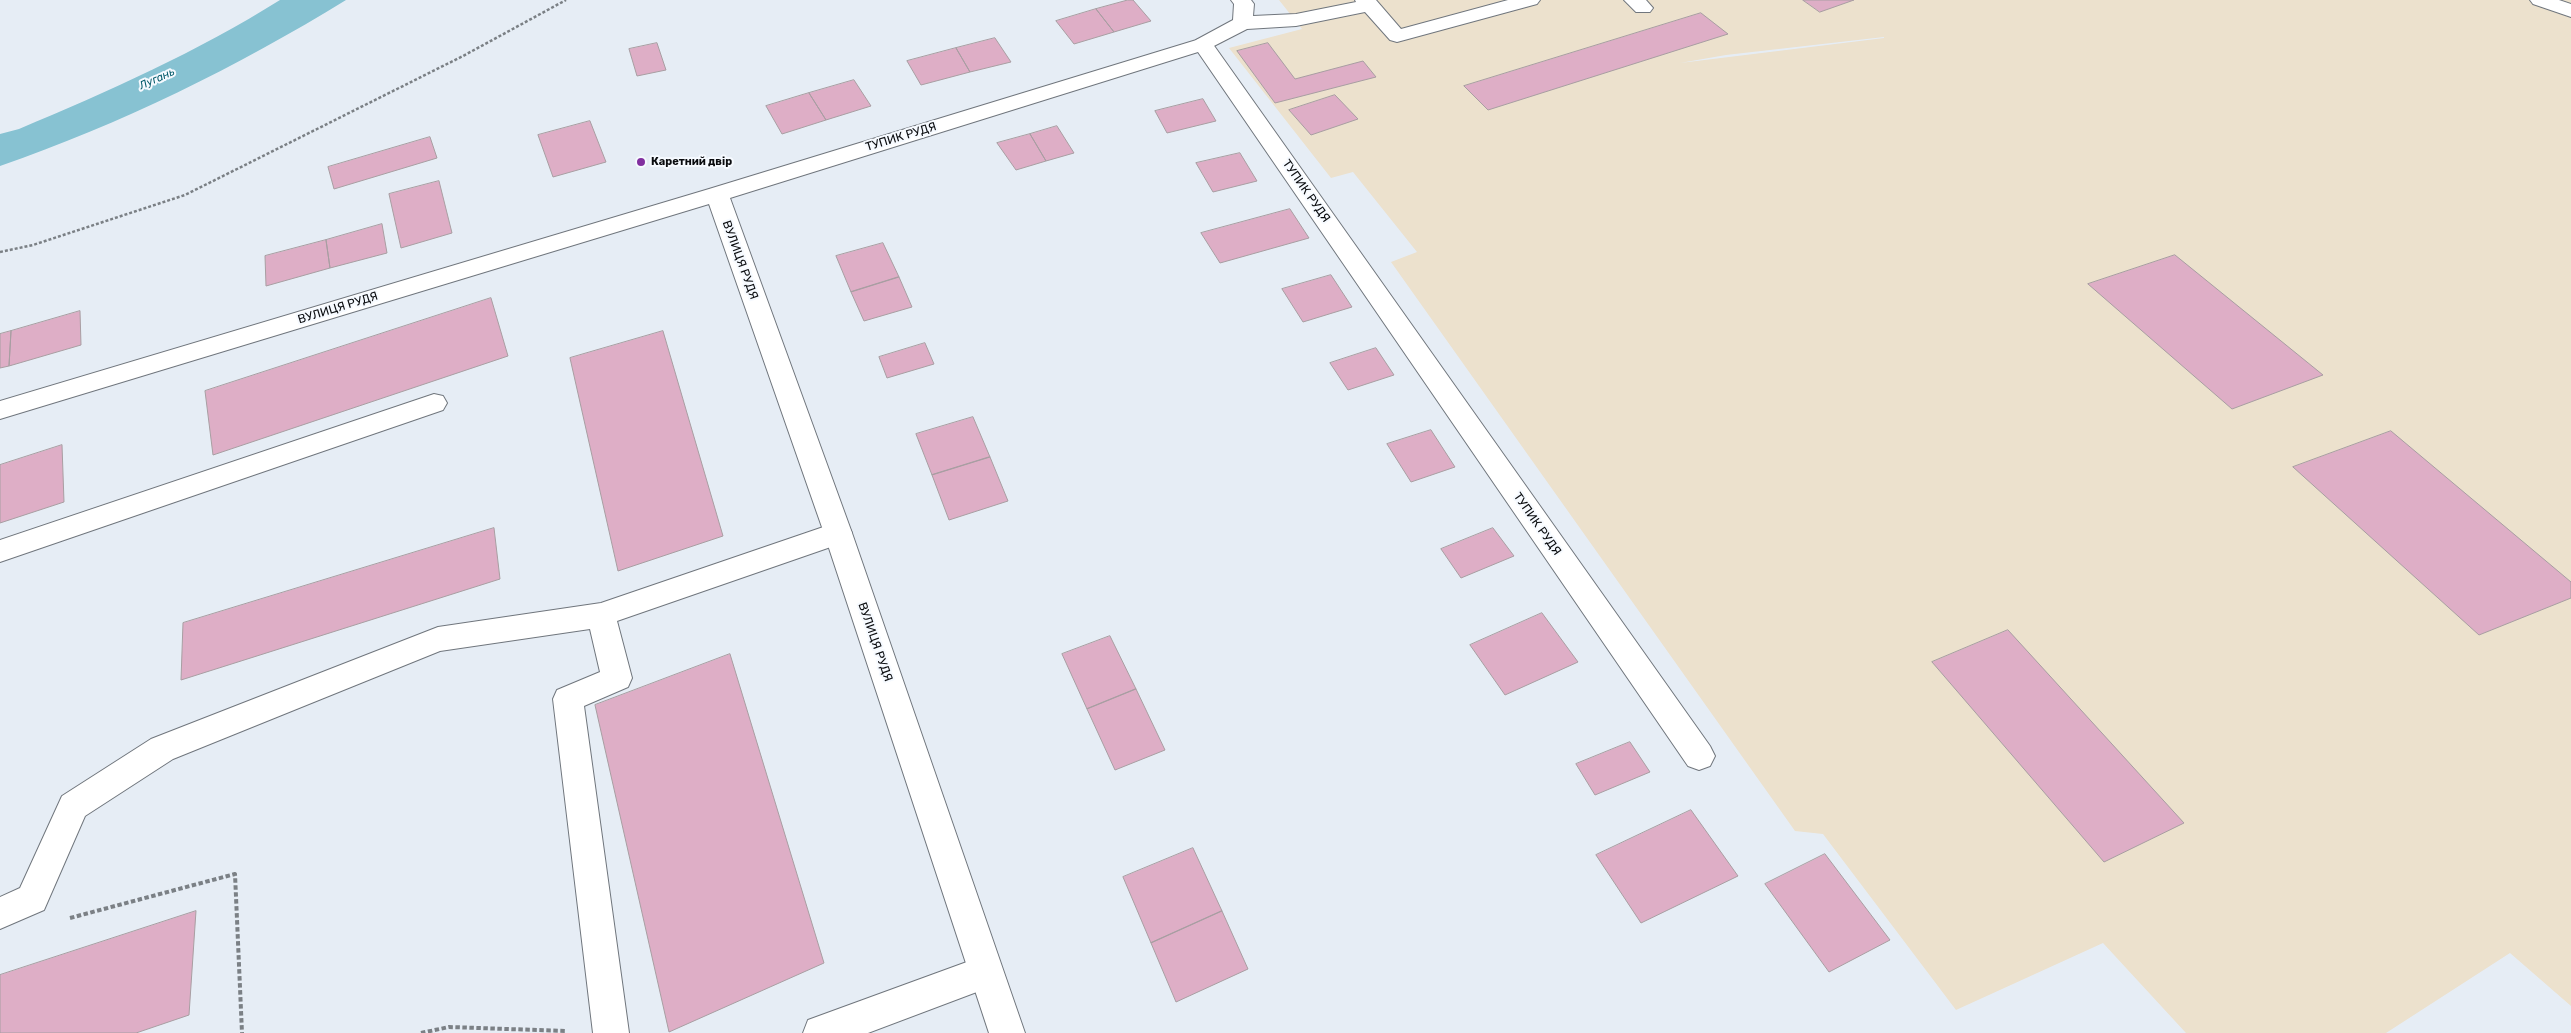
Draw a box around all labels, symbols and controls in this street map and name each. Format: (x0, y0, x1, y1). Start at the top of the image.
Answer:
water label: Лугань (137, 65, 177, 93)
street label: ТУПИК РУДЯ (864, 119, 938, 155)
place label: Каретний двір (651, 155, 732, 169)
marker: Каретний двір (635, 156, 647, 168)
street label: ТУПИК РУДЯ (1279, 157, 1333, 225)
street label: ВУЛИЦЯ РУДЯ (719, 219, 761, 301)
street label: ВУЛИЦЯ РУДЯ (296, 289, 380, 327)
street label: ТУПИК РУДЯ (1510, 490, 1564, 558)
street label: ВУЛИЦЯ РУДЯ (855, 600, 895, 684)

